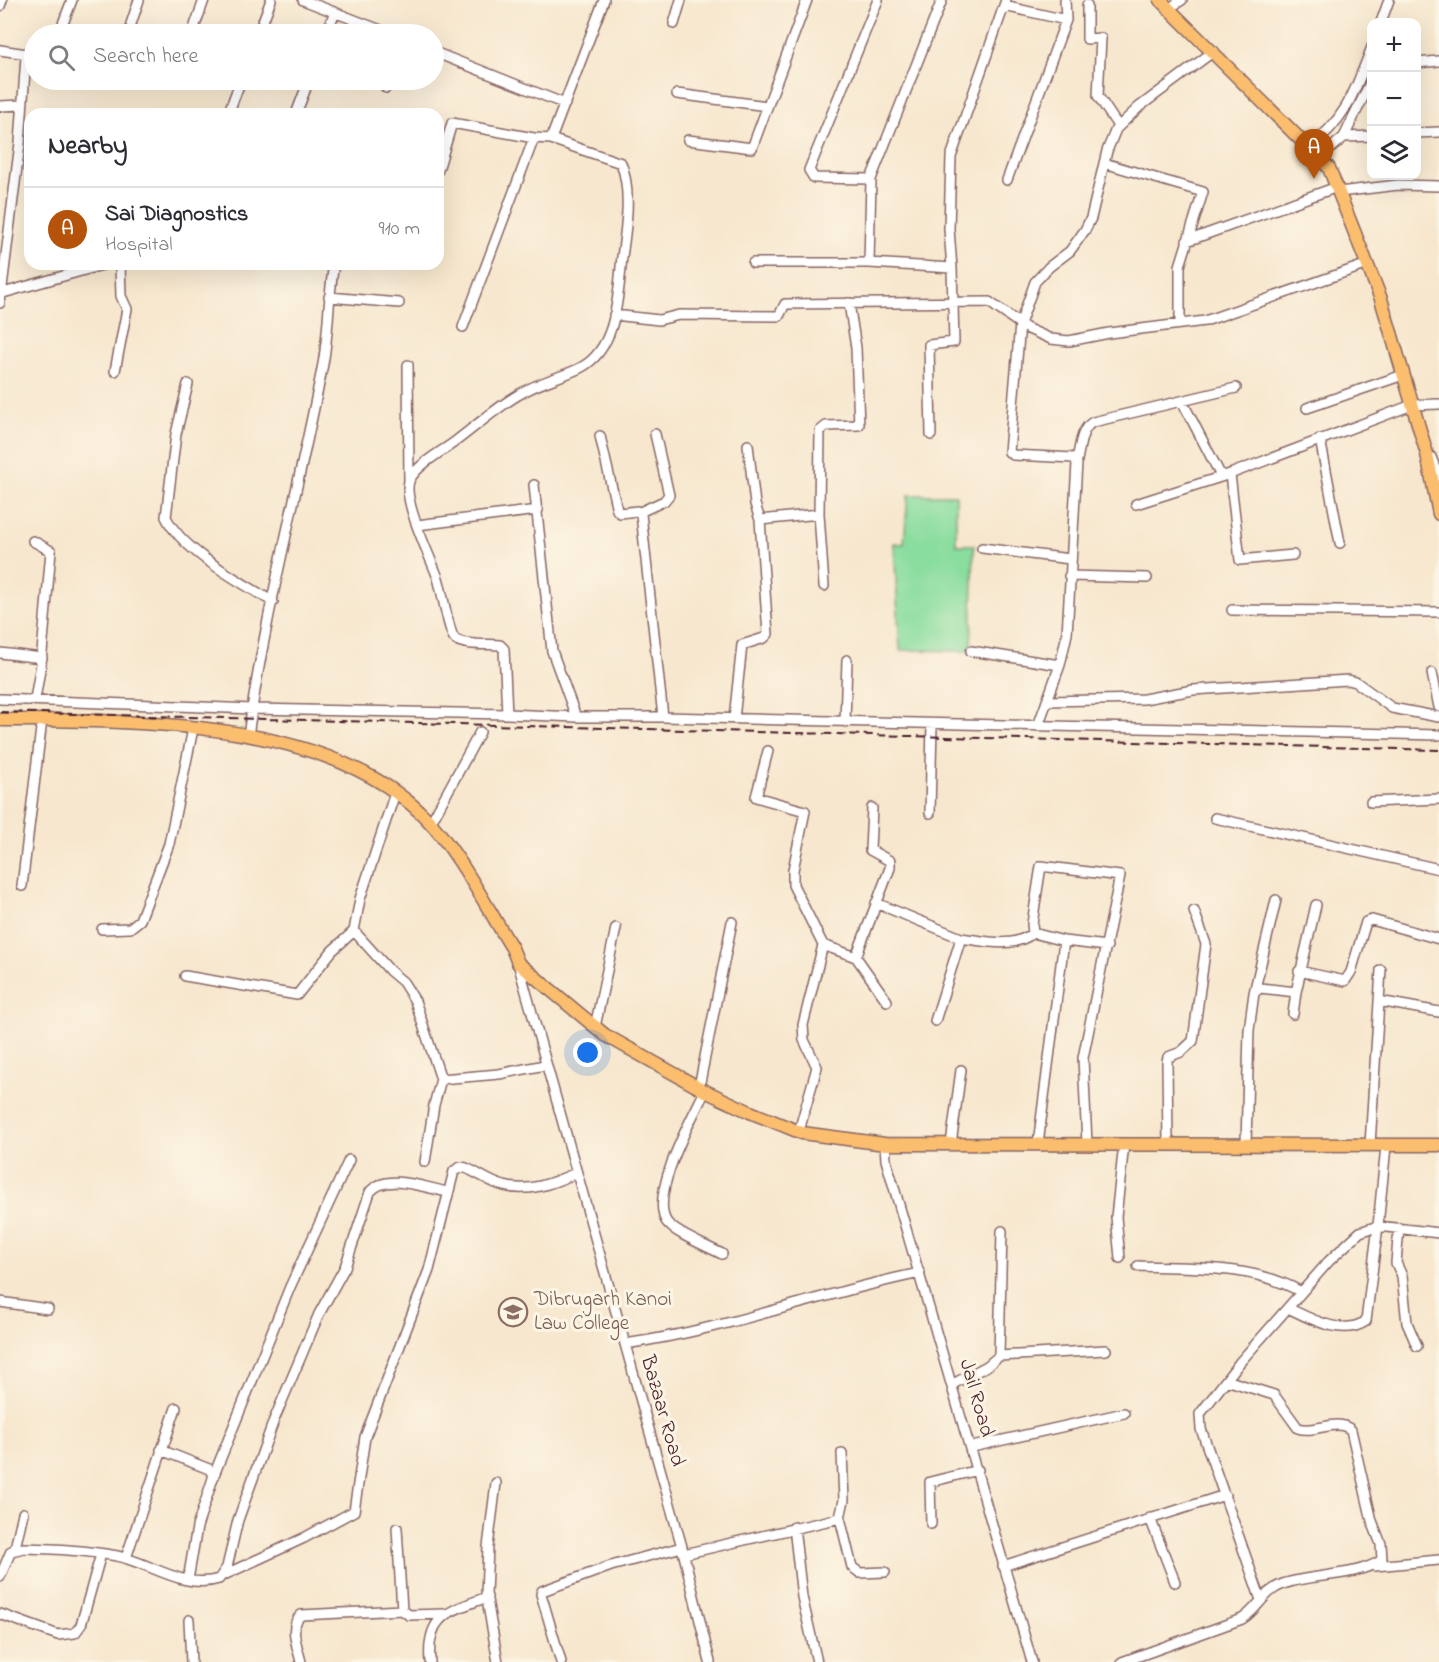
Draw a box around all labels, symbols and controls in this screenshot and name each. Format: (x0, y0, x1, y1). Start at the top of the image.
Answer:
map controls (1367, 18, 1421, 180)
button: + (1367, 18, 1421, 72)
search box (24, 24, 444, 90)
icon: search (45, 41, 78, 74)
text: Search here (93, 41, 198, 73)
button: − (1367, 72, 1421, 126)
button: layers (1367, 126, 1421, 180)
text: Nearby (48, 128, 127, 166)
pin: A (1294, 130, 1334, 179)
text: Sai Diagnostics (105, 199, 248, 231)
text: A (61, 215, 74, 244)
text: 910 m (378, 215, 420, 244)
text: Hospital (105, 231, 173, 260)
your location (573, 1038, 602, 1067)
place label: Dibrugarh Kanoi Law College (533, 1285, 672, 1341)
school or university icon: Dibrugarh Kanoi Law College (497, 1296, 529, 1328)
street label: Bazaar Road (632, 1351, 692, 1470)
street label: Jail Road (951, 1355, 1001, 1441)

